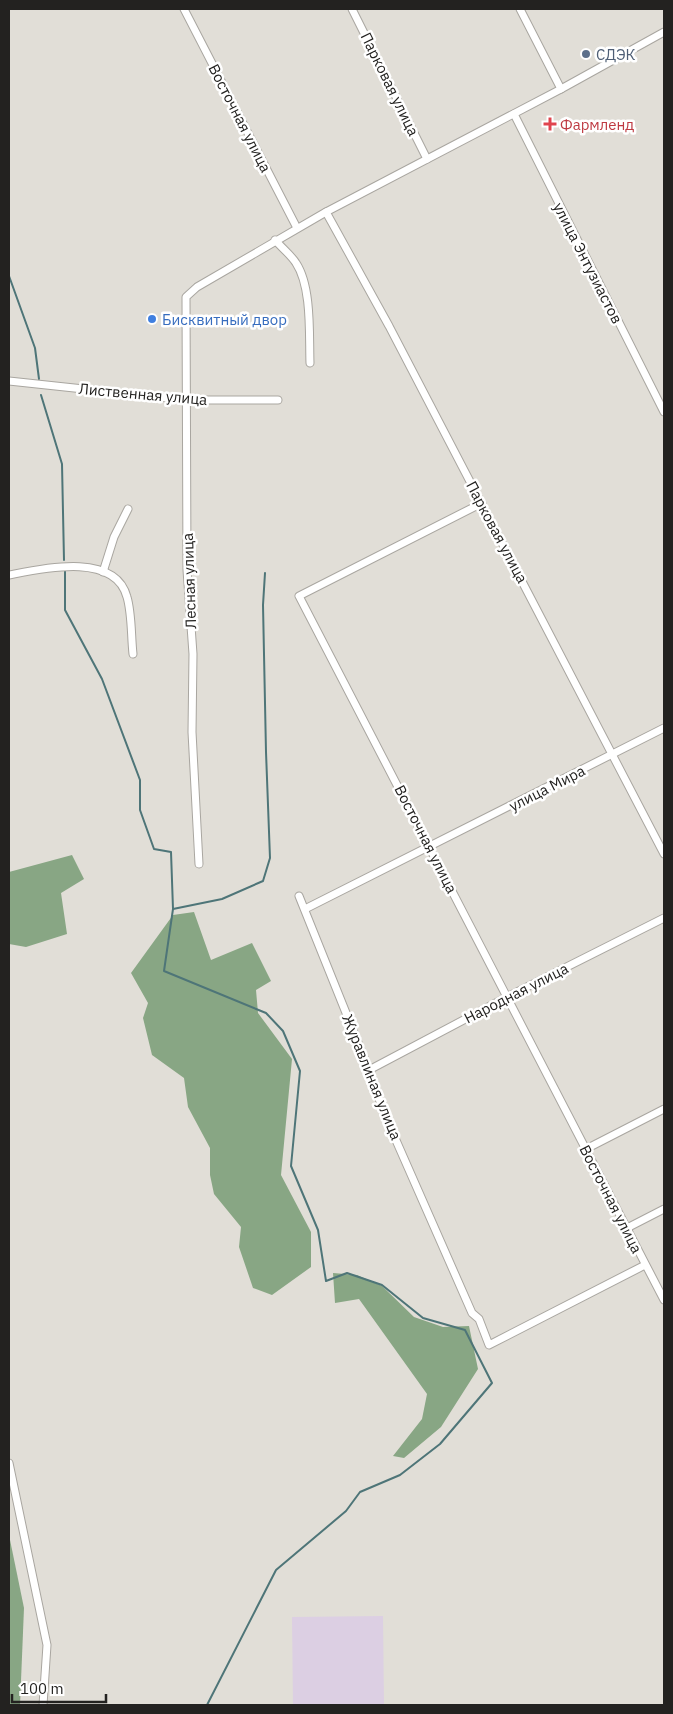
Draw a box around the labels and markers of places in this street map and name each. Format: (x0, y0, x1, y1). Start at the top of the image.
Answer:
place label: СДЭК (596, 45, 636, 64)
marker: СДЭК (580, 48, 592, 60)
place label: Фармленд (560, 115, 634, 134)
marker: Фармленд (544, 118, 556, 130)
place label: Бисквитный двор (162, 310, 287, 329)
marker: Бисквитный двор (146, 313, 158, 325)

